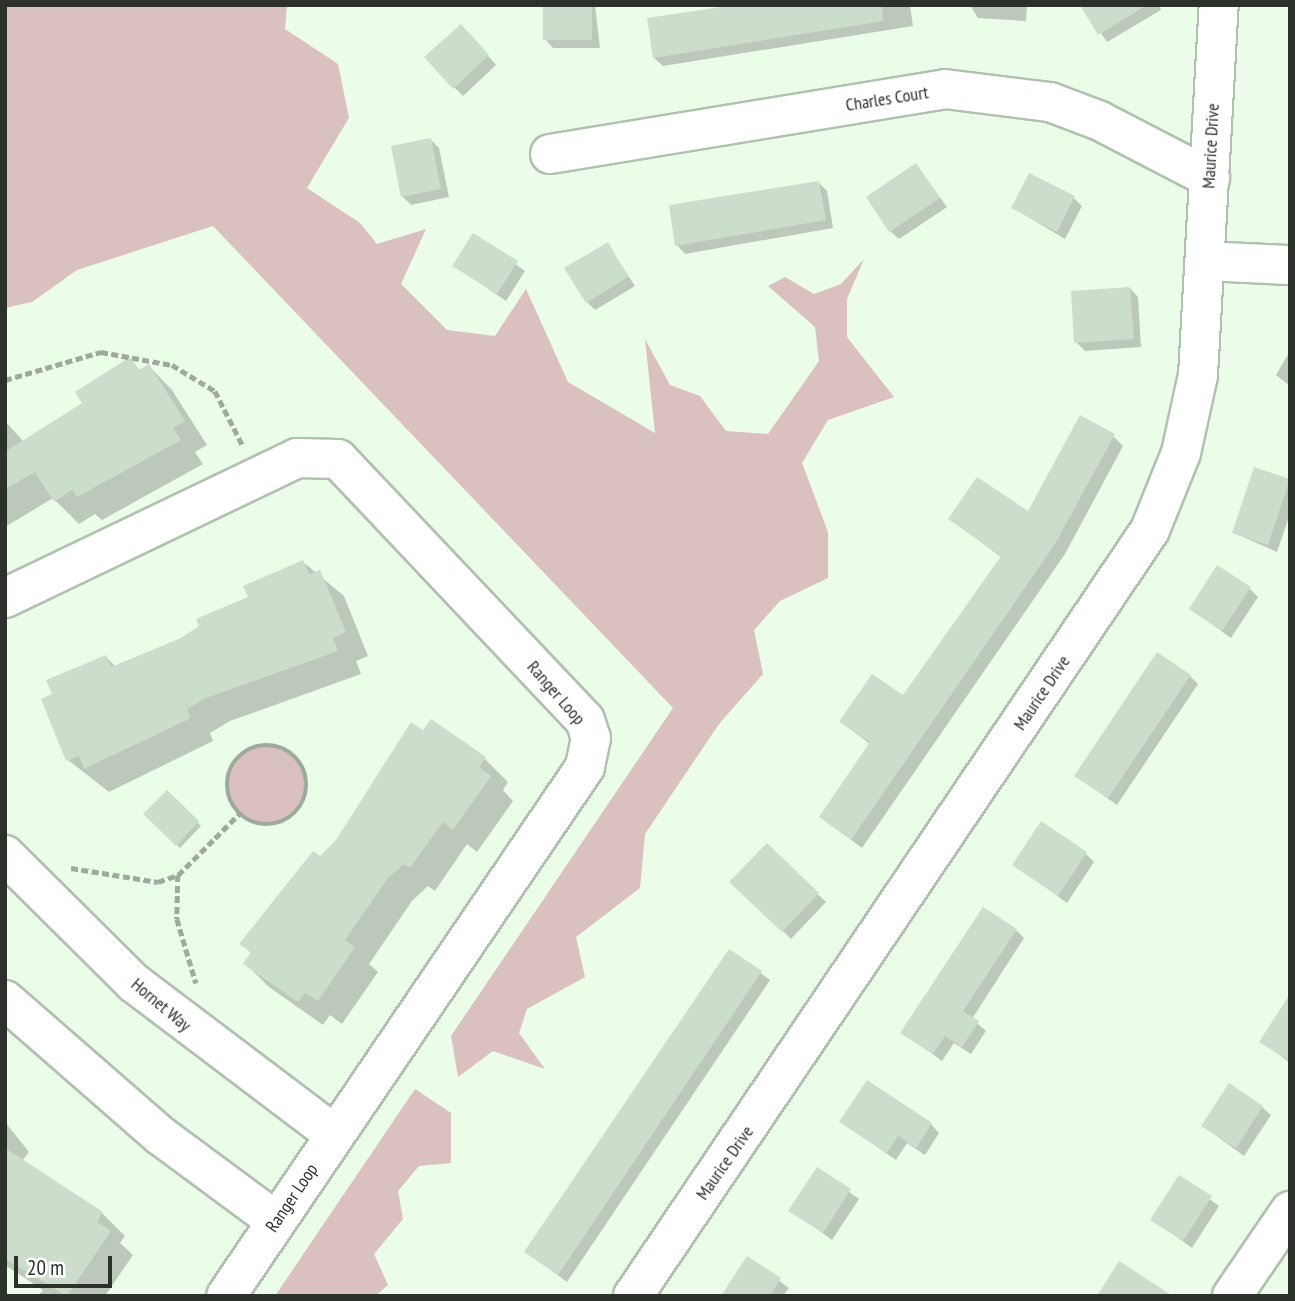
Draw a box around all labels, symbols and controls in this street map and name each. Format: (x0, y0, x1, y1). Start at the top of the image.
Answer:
street label: Charles Court (844, 82, 930, 116)
street label: Maurice Drive (1198, 103, 1224, 189)
street label: Maurice Drive (1009, 652, 1075, 734)
street label: Ranger Loop (522, 657, 590, 729)
street label: Hornet Way (127, 974, 195, 1036)
street label: Maurice Drive (692, 1122, 758, 1204)
street label: Ranger Loop (261, 1160, 323, 1236)
scale bar (18, 1242, 116, 1286)
text: 20 m (27, 1254, 64, 1281)

